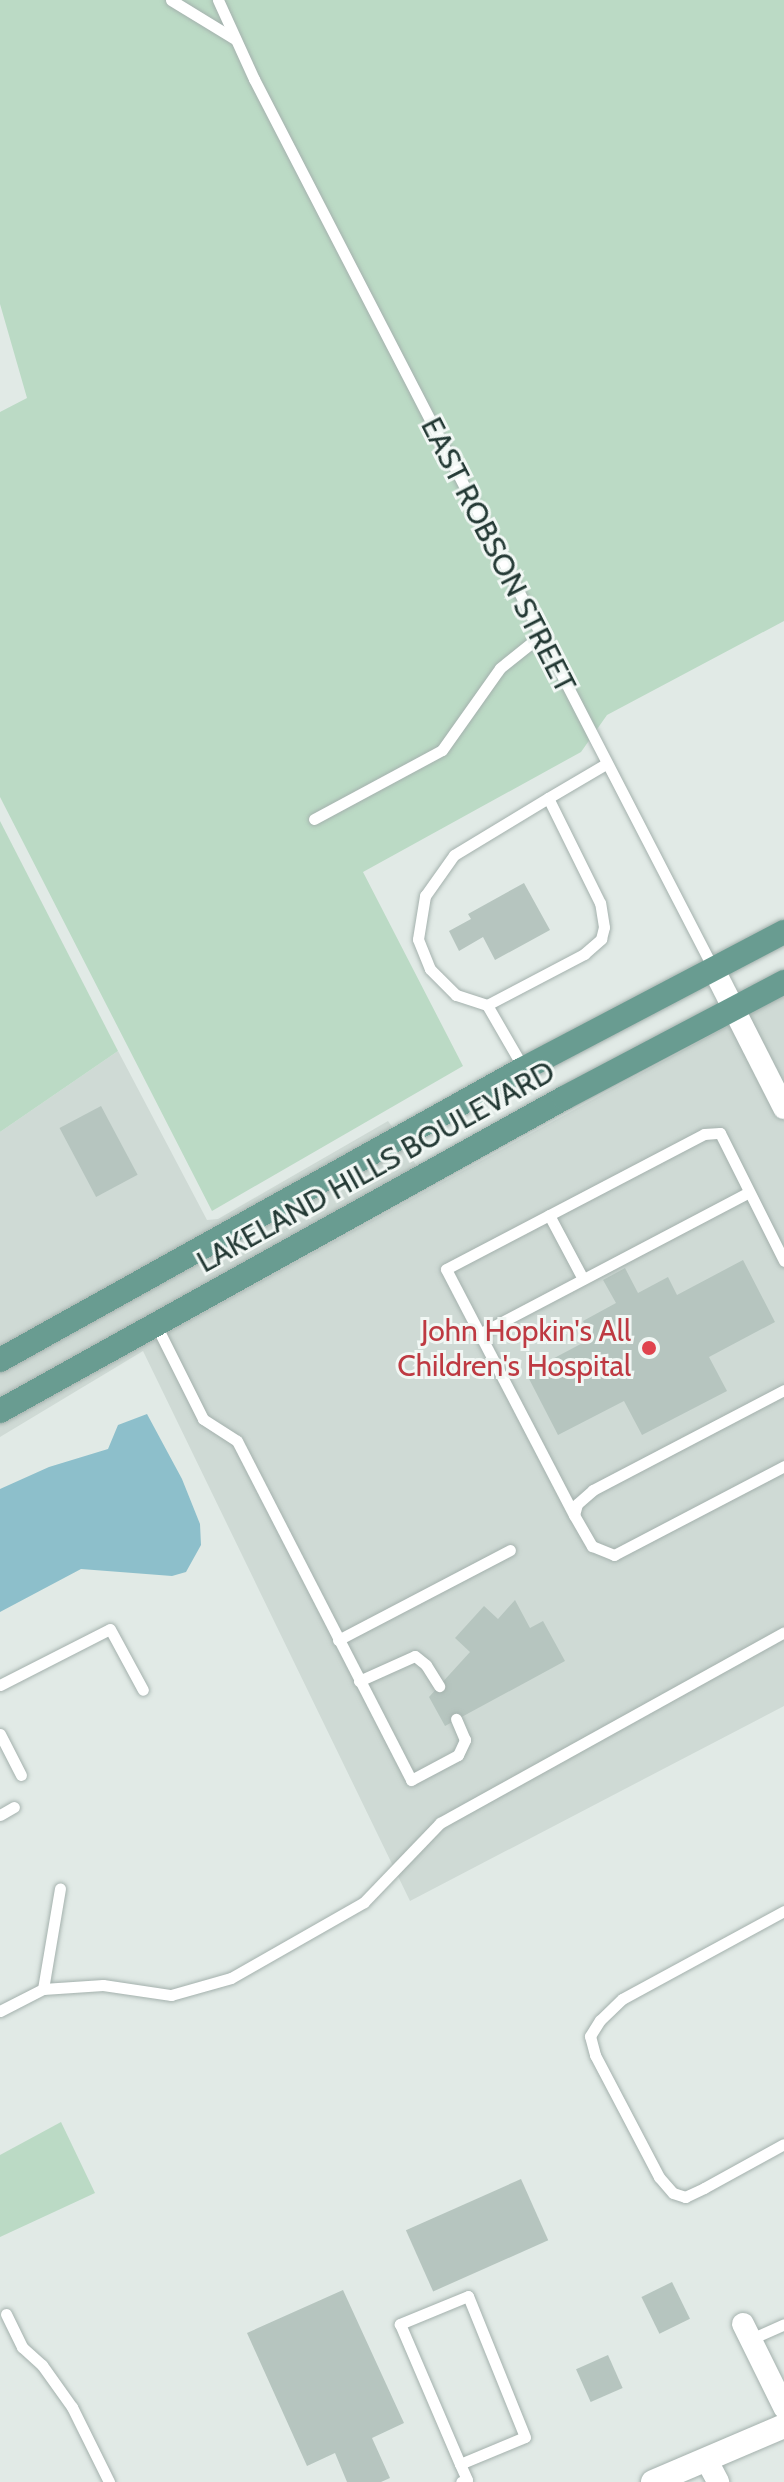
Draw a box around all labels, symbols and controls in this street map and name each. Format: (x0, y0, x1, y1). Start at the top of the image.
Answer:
street label: EAST ROBSON STREET (413, 412, 583, 698)
street label: LAKELAND HILLS BOULEVARD (191, 1054, 561, 1280)
place label: John Hopkin's All Children's Hospital (397, 1313, 631, 1384)
marker: John Hopkin's All Children's Hospital (638, 1337, 660, 1359)

